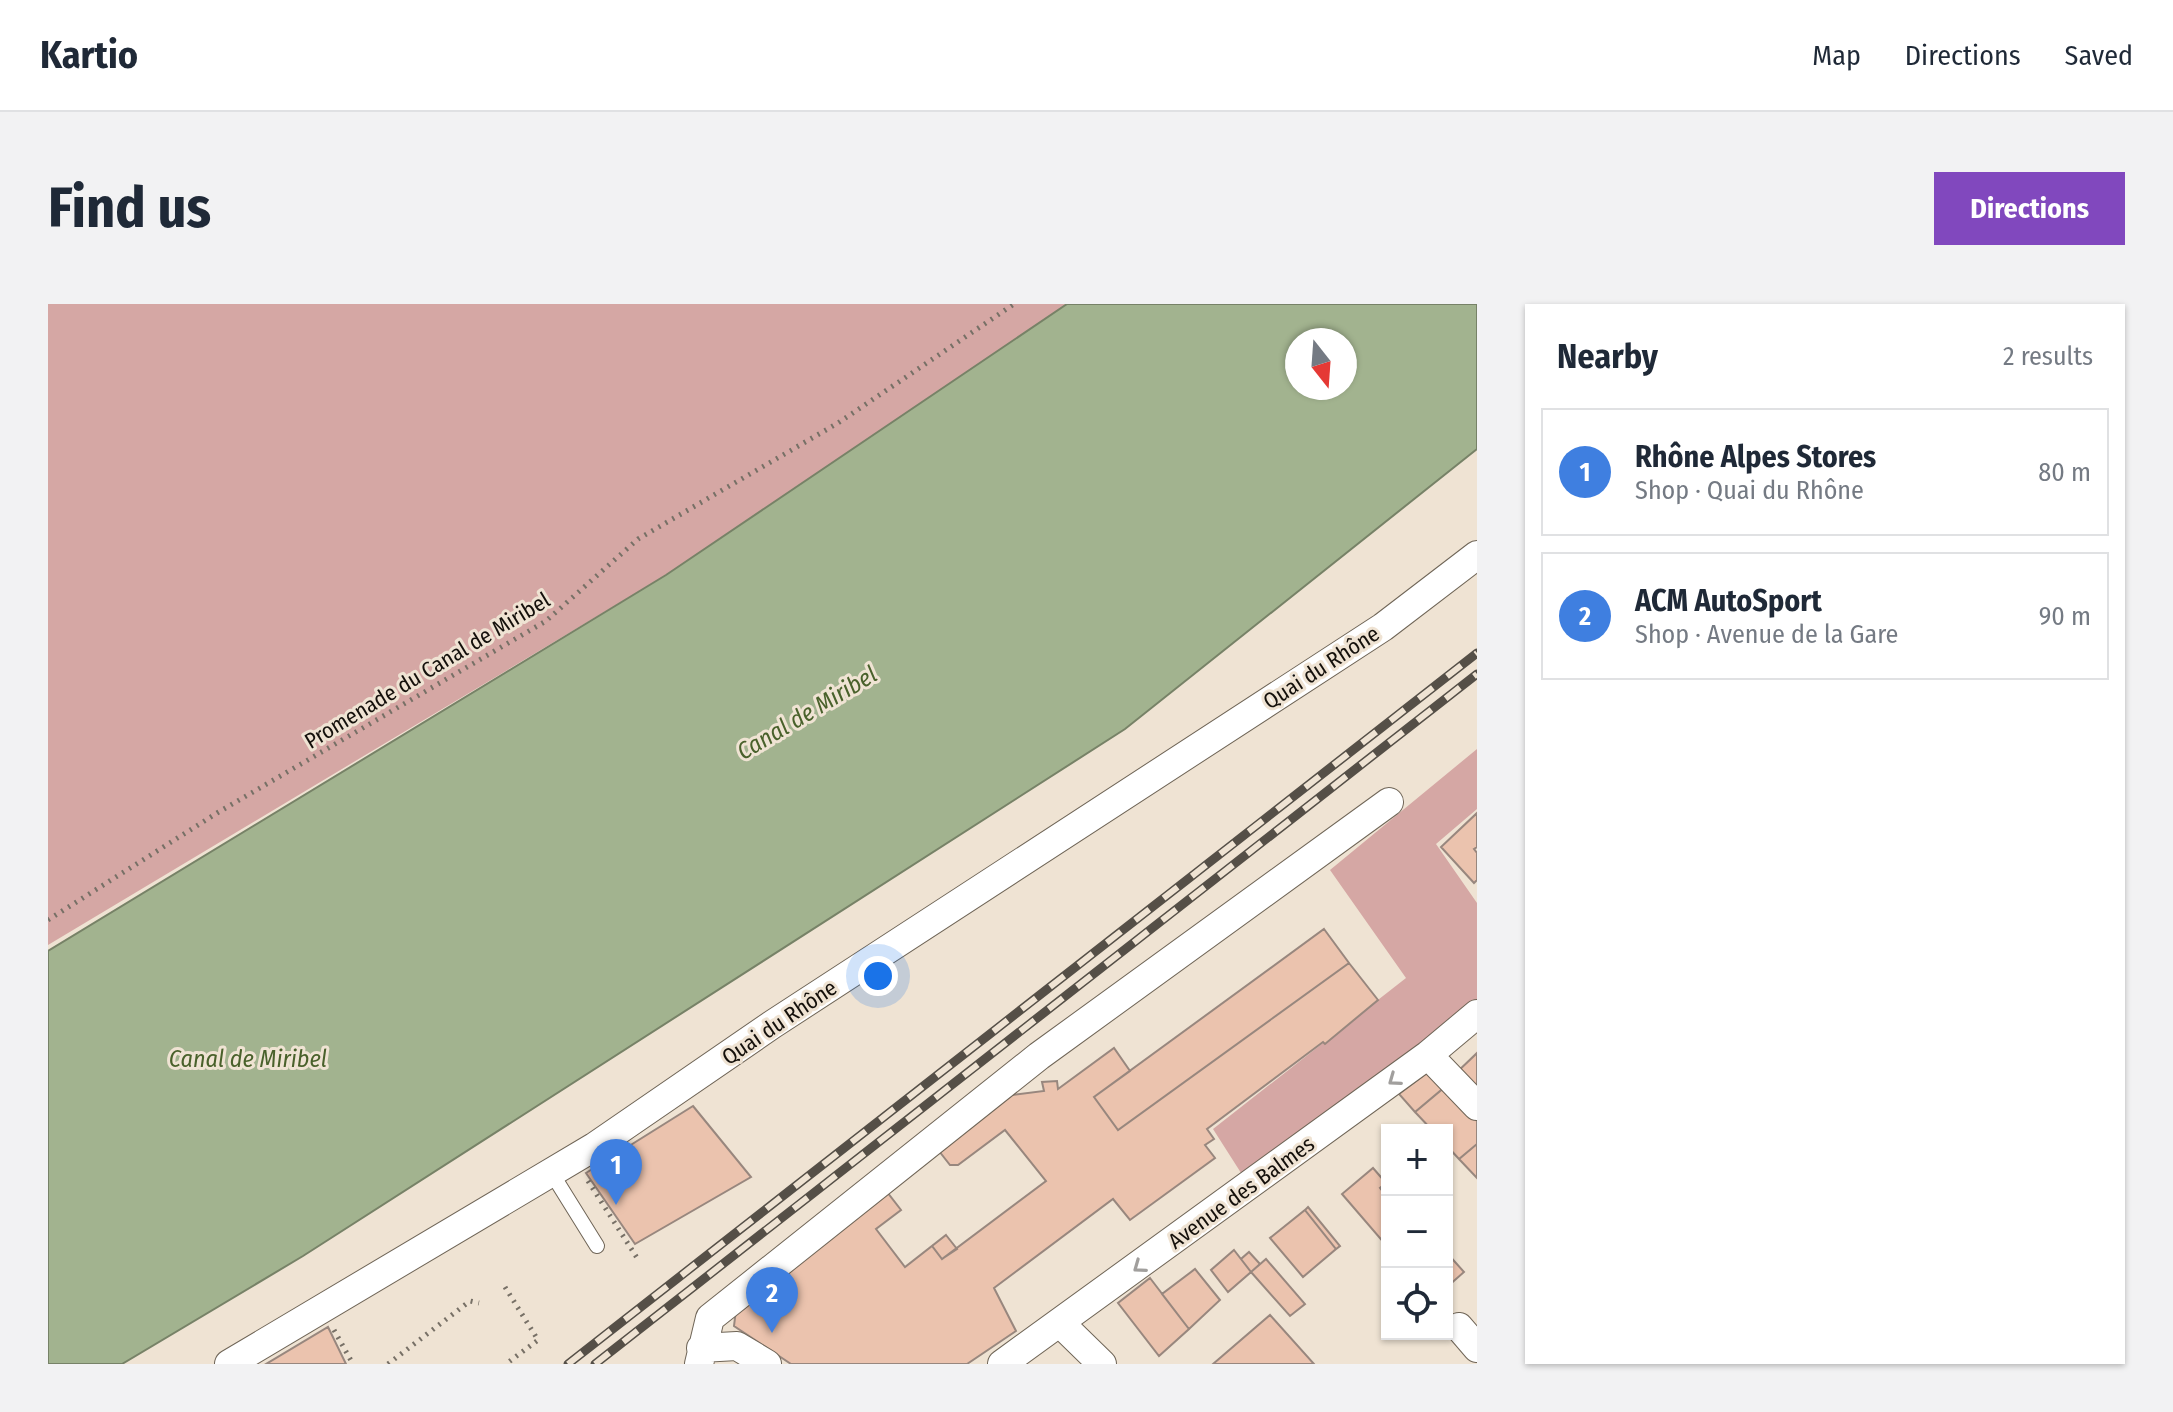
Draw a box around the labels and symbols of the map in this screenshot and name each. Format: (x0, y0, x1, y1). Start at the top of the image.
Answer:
north arrow (1285, 328, 1357, 400)
street label: Promenade du Canal de Miribel (300, 586, 555, 755)
street label: Quai du Rhône (1258, 620, 1384, 715)
water label: Canal de Miribel (732, 660, 882, 766)
your location (858, 956, 898, 996)
street label: Quai du Rhône (717, 974, 842, 1071)
water label: Canal de Miribel (169, 1045, 327, 1073)
one-way arrow (1388, 1070, 1403, 1085)
street label: Avenue des Balmes (1163, 1130, 1320, 1254)
pin: 1 (590, 1139, 642, 1205)
one-way arrow (1133, 1257, 1148, 1272)
pin: 2 (746, 1267, 798, 1333)

